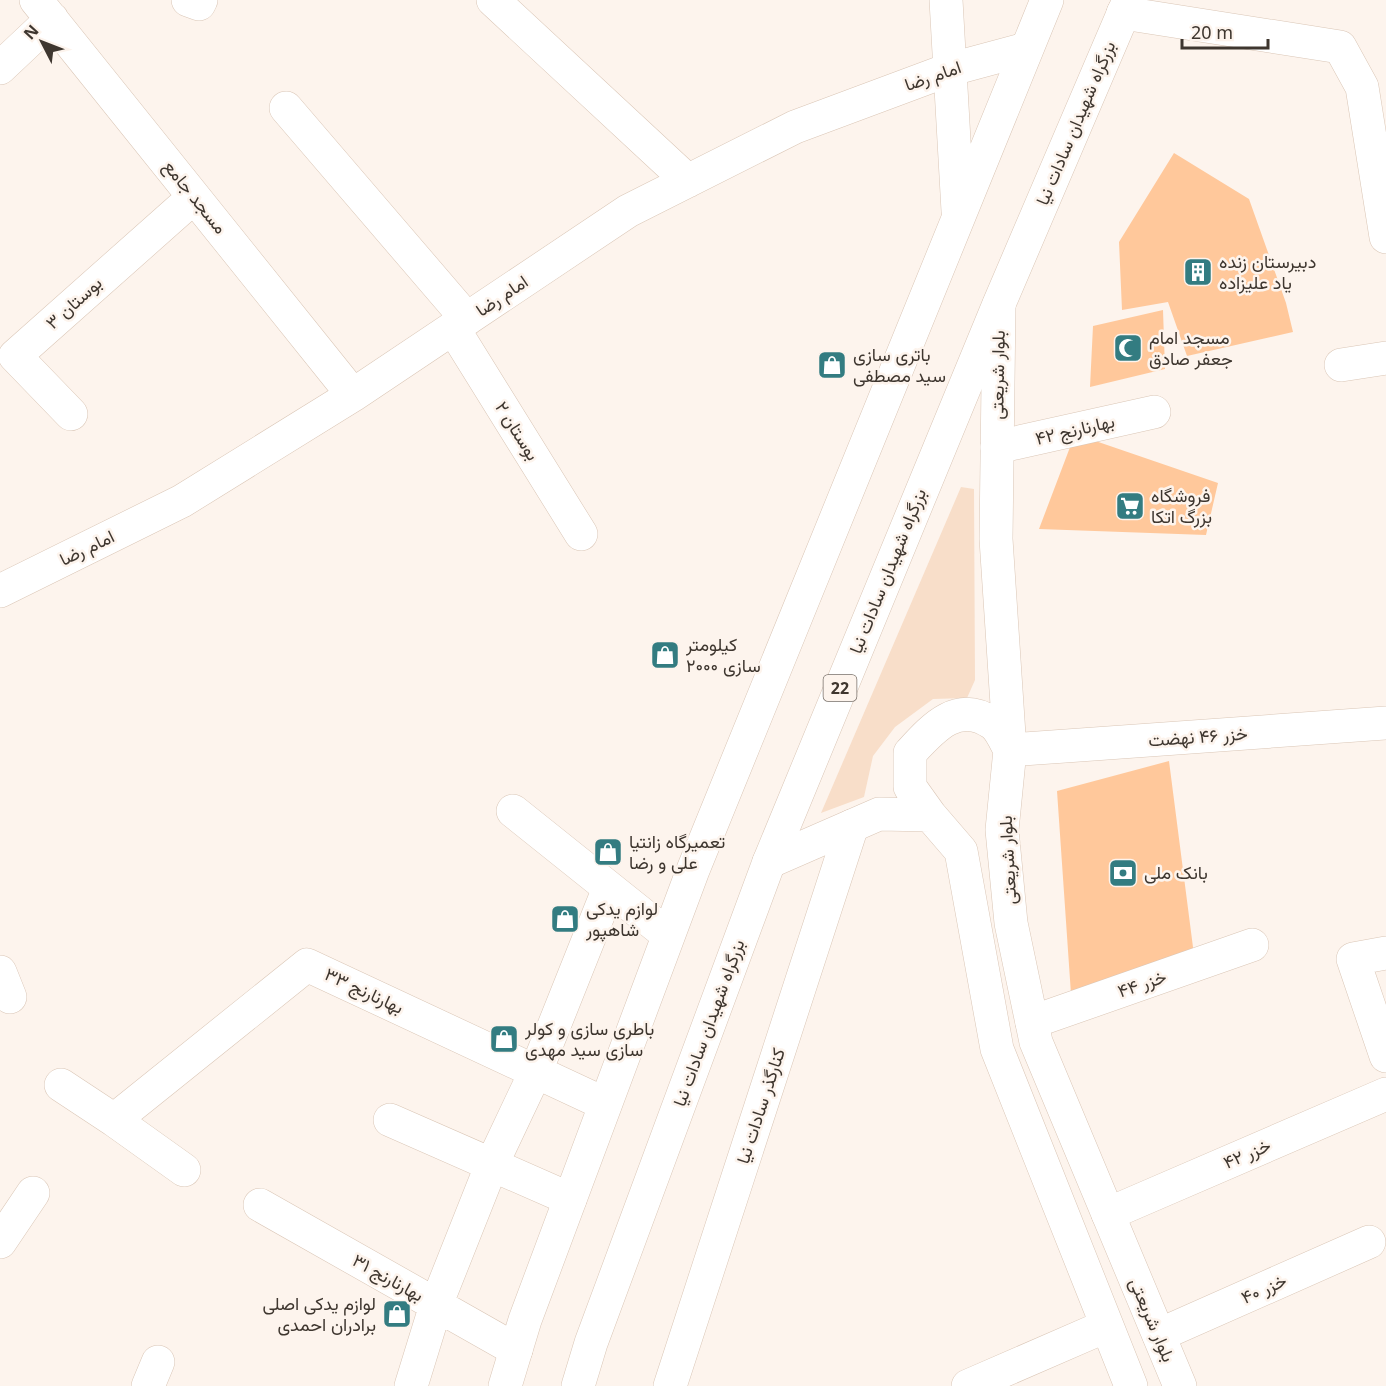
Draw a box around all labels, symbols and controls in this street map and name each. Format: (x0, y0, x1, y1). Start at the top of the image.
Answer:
north arrow (12, 12, 72, 72)
scale bar (1182, 12, 1268, 50)
text: N (18, 20, 43, 44)
text: 20 m (1191, 20, 1233, 44)
street label: بزرگراه شهیدان سادات نیا (1030, 37, 1121, 208)
street label: امام رضا (901, 54, 965, 97)
street label: مسجد جامع (158, 154, 233, 239)
place label: دبیرستان زنده یاد علیزاده (1219, 249, 1316, 294)
building icon: دبیرستان زنده یاد علیزاده (1182, 256, 1214, 288)
street label: امام رضا (471, 269, 533, 322)
street label: بوستان ۳ (40, 271, 107, 334)
place label: مسجد امام جعفر صادق (1149, 325, 1233, 370)
street label: بلوار شریعتی (984, 330, 1010, 420)
mosque icon: مسجد امام جعفر صادق (1112, 332, 1144, 364)
place label: باتری سازی سید مصطفی (853, 342, 946, 387)
shop icon: باتری سازی سید مصطفی (816, 349, 848, 381)
street label: بوستان ۲ (490, 396, 545, 465)
street label: بهارنارنج ۴۲ (1033, 408, 1117, 451)
place label: فروشگاه بزرگ اتکا (1151, 483, 1212, 528)
street label: بزرگراه شهیدان سادات نیا (843, 484, 931, 657)
supermarket icon: فروشگاه بزرگ اتکا (1114, 490, 1146, 522)
street label: امام رضا (55, 524, 119, 572)
place label: کیلومتر سازی ۲۰۰۰ (685, 632, 761, 677)
shop icon: کیلومتر سازی ۲۰۰۰ (649, 639, 681, 671)
road number: 22 (824, 675, 856, 701)
street label: خزر ۴۶ نهضت (1147, 721, 1248, 751)
street label: بلوار شریعتی (993, 815, 1021, 905)
place label: تعمیرگاه زانتیا علی و رضا (629, 829, 725, 874)
shop icon: تعمیرگاه زانتیا علی و رضا (592, 836, 624, 868)
bank icon: بانک ملی (1107, 857, 1139, 889)
place label: بانک ملی (1144, 860, 1208, 884)
place label: لوازم یدکی شاهپور (585, 896, 658, 942)
shop icon: لوازم یدکی شاهپور (549, 903, 581, 935)
street label: بزرگراه شهیدان سادات نیا (667, 936, 749, 1110)
street label: بهارنارنج ۳۳ (321, 961, 408, 1020)
street label: خزر ۴۴ (1114, 964, 1169, 1003)
place label: باطری سازی و کولر سازی سید مهدی (524, 1016, 654, 1061)
shop icon: باطری سازی و کولر سازی سید مهدی (488, 1023, 520, 1055)
street label: کنارگذر سادات نیا (730, 1045, 790, 1167)
street label: خزر ۴۲ (1219, 1132, 1274, 1174)
street label: بهارنارنج ۳۱ (348, 1248, 428, 1307)
street label: خزر ۴۰ (1237, 1267, 1290, 1309)
street label: بلوار شریعتی (1124, 1274, 1181, 1365)
place label: لوازم یدکی اصلی برادران احمدی (263, 1291, 376, 1336)
shop icon: لوازم یدکی اصلی برادران احمدی (381, 1298, 413, 1330)

